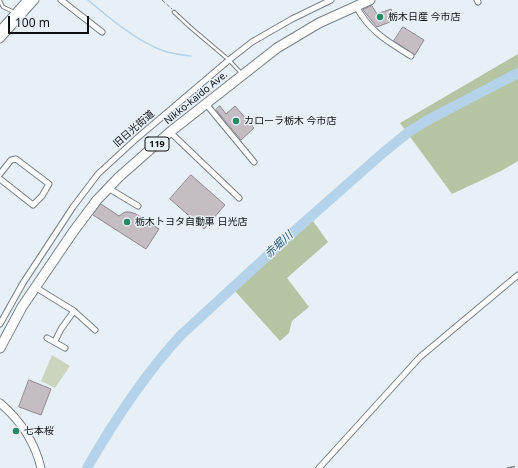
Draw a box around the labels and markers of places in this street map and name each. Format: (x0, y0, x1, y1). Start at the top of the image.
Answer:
place label: 栃木日産 今市店 (388, 11, 461, 23)
marker: 栃木日産 今市店 (375, 12, 385, 22)
place label: カローラ栃木 今市店 (244, 115, 337, 127)
marker: カローラ栃木 今市店 (231, 116, 241, 126)
place label: 栃木トヨタ自動車 日光店 (135, 216, 248, 228)
marker: 栃木トヨタ自動車 日光店 (122, 217, 132, 227)
place label: 七本桜 (24, 425, 54, 437)
marker: 七本桜 (11, 426, 21, 436)

